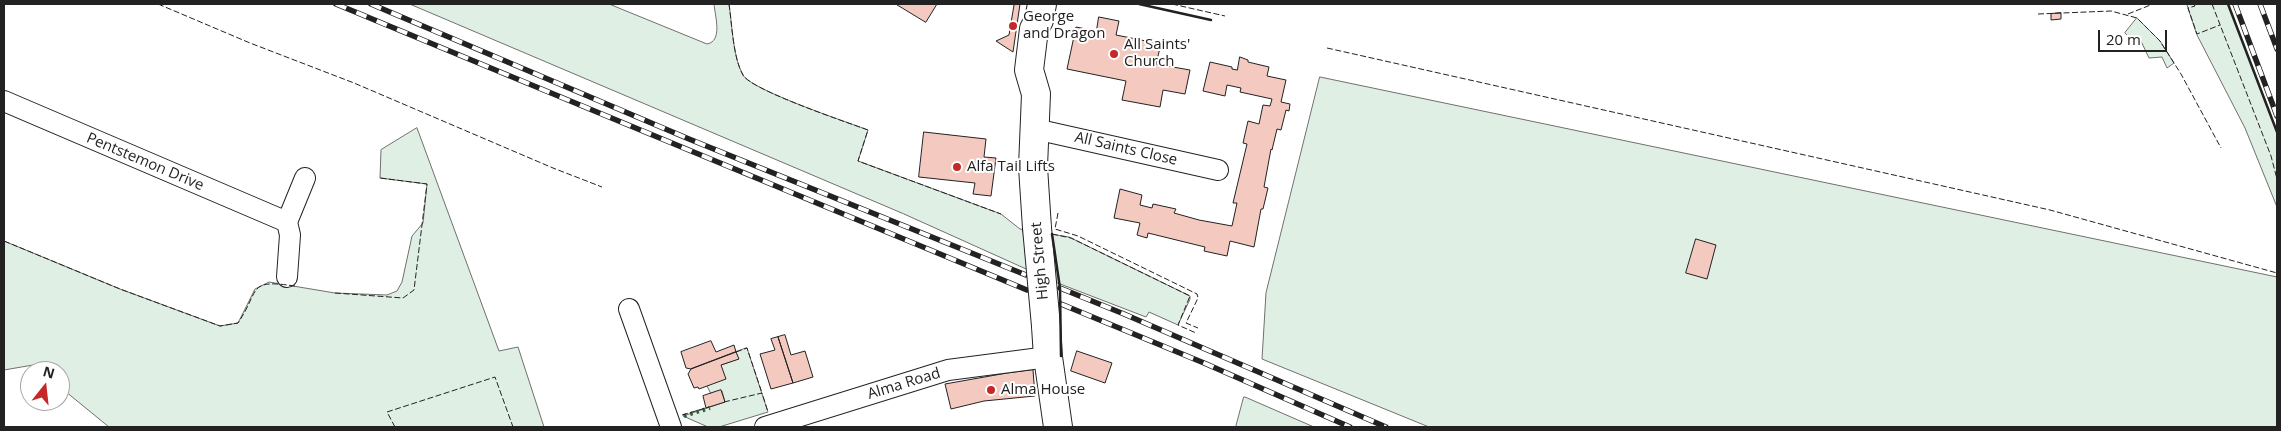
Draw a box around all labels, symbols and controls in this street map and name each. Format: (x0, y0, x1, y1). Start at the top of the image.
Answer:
place label: George and Dragon (1023, 8, 1105, 43)
marker: George and Dragon (1007, 20, 1019, 32)
scale bar (2101, 20, 2170, 52)
text: 20 m (2106, 29, 2141, 49)
place label: All Saints' Church (1124, 36, 1190, 71)
marker: All Saints' Church (1108, 48, 1120, 60)
street label: All Saints Close (1073, 128, 1179, 170)
street label: Pentstemon Drive (84, 129, 206, 195)
place label: Alfa Tail Lifts (967, 158, 1055, 176)
marker: Alfa Tail Lifts (951, 161, 963, 173)
street label: High Street (1028, 221, 1052, 301)
north arrow (20, 361, 70, 411)
text: N (41, 361, 57, 383)
street label: Alma Road (865, 364, 943, 404)
place label: Alma House (1001, 381, 1085, 399)
marker: Alma House (985, 384, 997, 396)

